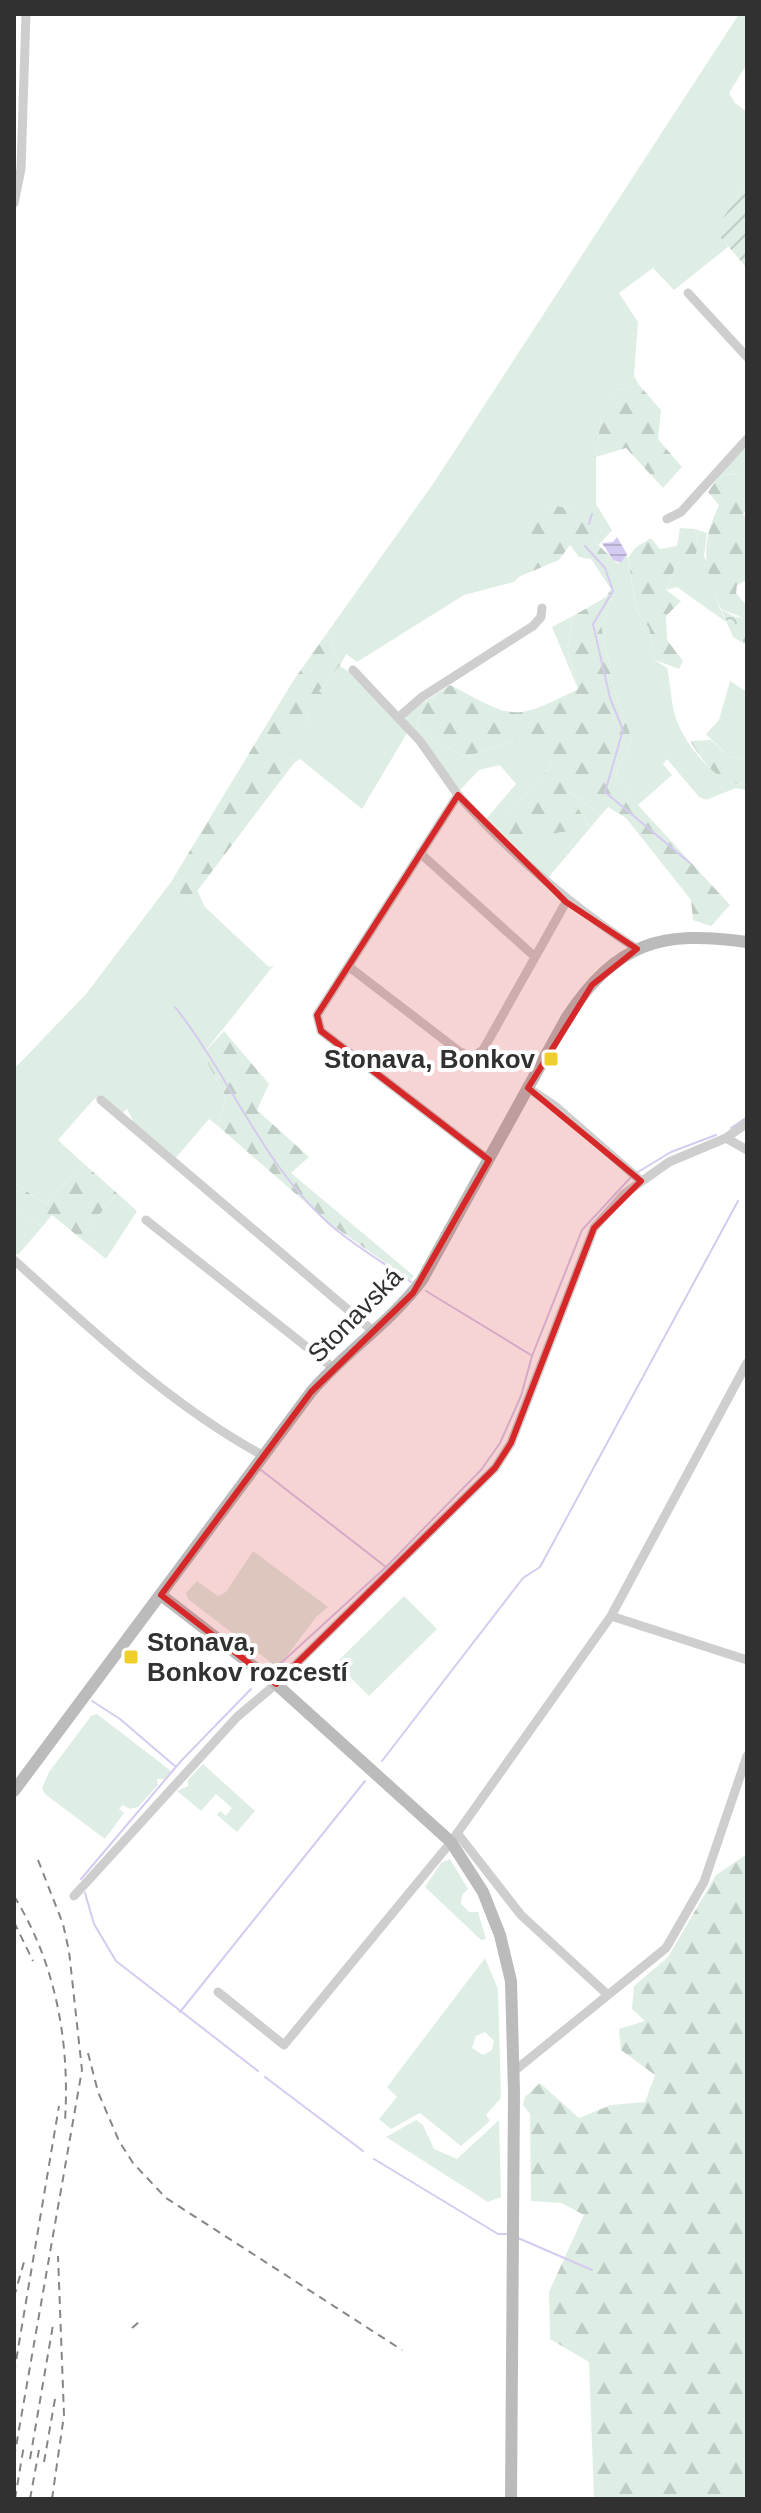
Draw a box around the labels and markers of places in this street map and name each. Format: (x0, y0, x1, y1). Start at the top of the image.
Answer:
place label: Stonava, Bonkov (324, 1044, 536, 1074)
marker: Stonava, Bonkov (542, 1050, 560, 1068)
place label: Stonava, Bonkov rozcestí (147, 1627, 349, 1687)
marker: Stonava, Bonkov rozcestí (122, 1648, 140, 1666)

